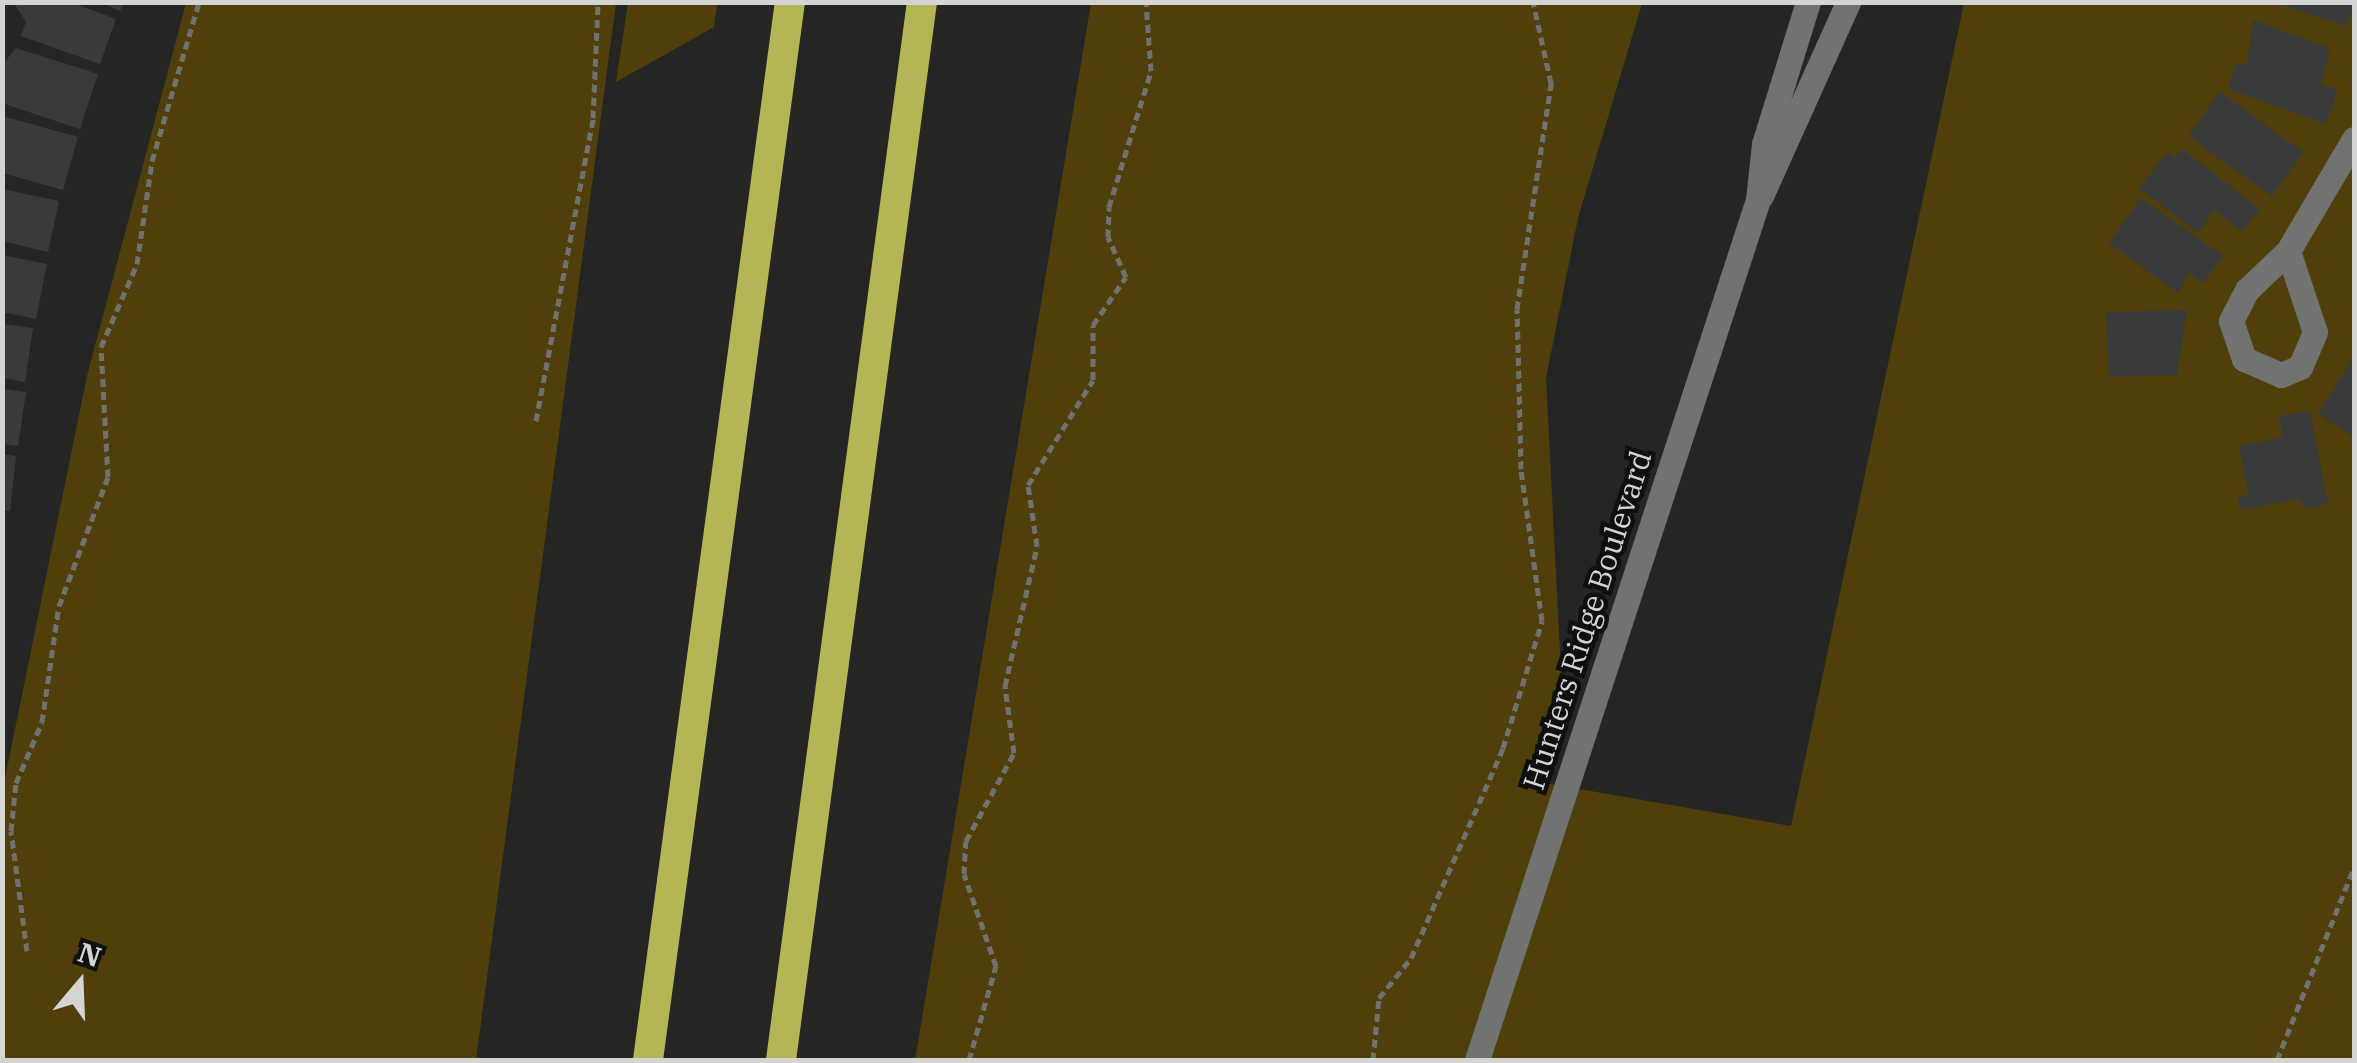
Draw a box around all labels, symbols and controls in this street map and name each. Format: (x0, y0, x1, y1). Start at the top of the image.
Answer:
street label: Hunters Ridge Boulevard (1515, 446, 1659, 794)
north arrow (30, 933, 130, 1033)
text: N (73, 933, 106, 975)

